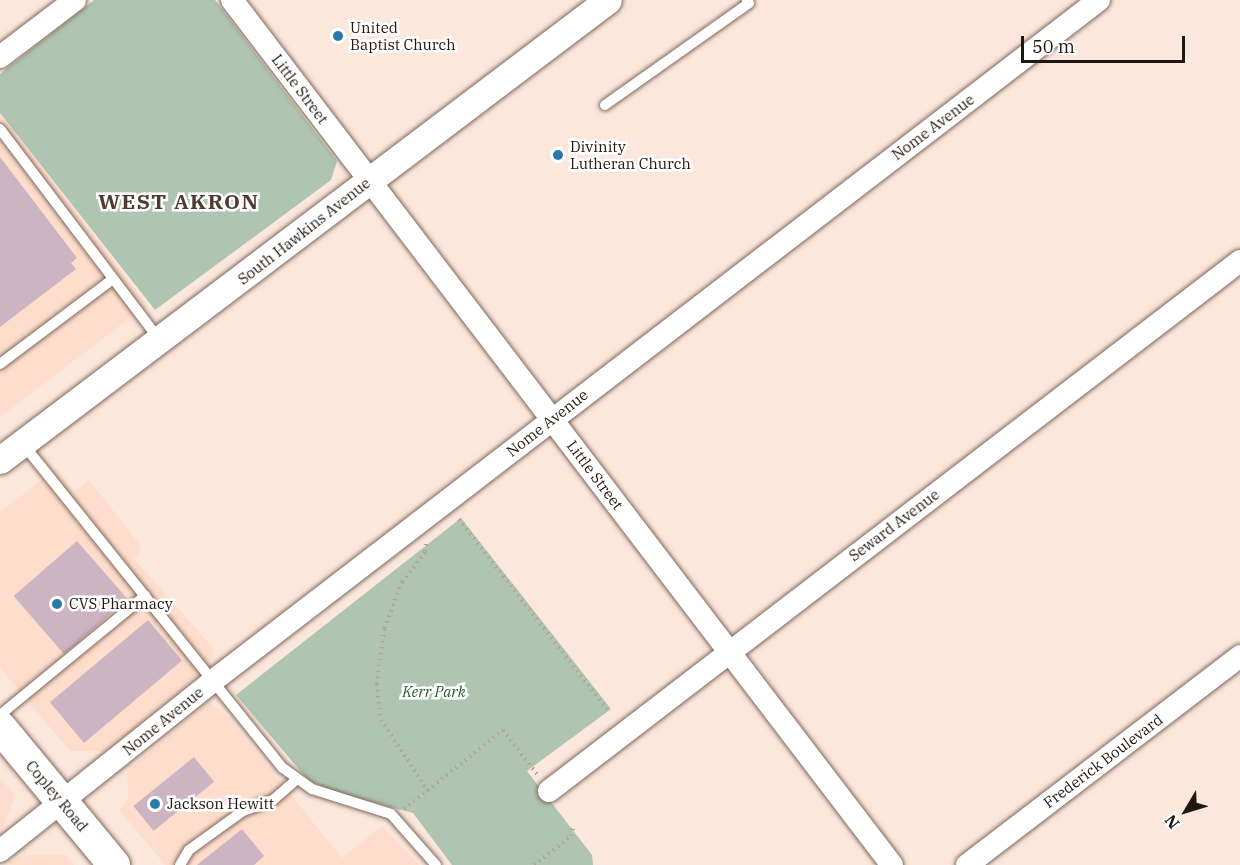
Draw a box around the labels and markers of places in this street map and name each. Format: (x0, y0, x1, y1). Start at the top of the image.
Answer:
place label: United Baptist Church (350, 18, 456, 53)
marker: United Baptist Church (331, 29, 345, 43)
place label: Divinity Lutheran Church (570, 137, 691, 172)
marker: Divinity Lutheran Church (551, 148, 565, 162)
place label: CVS Pharmacy (69, 595, 173, 613)
marker: CVS Pharmacy (50, 597, 64, 611)
place label: Jackson Hewitt (167, 795, 274, 813)
marker: Jackson Hewitt (148, 797, 162, 811)

